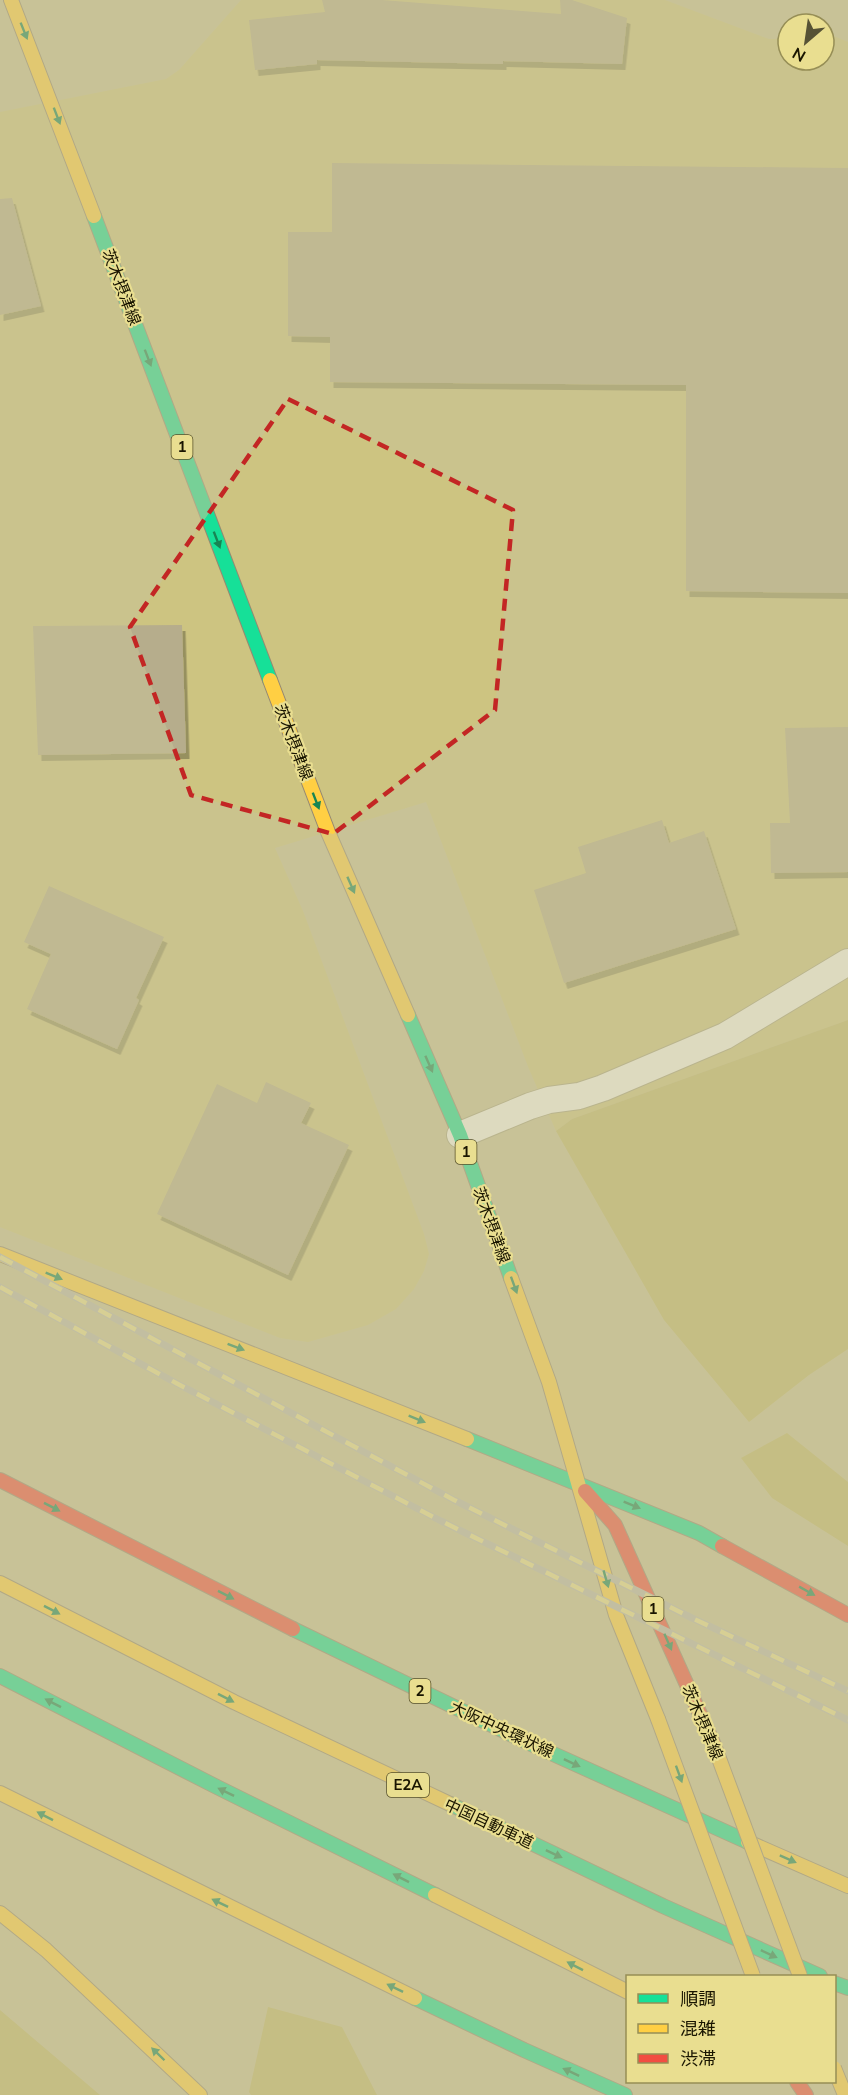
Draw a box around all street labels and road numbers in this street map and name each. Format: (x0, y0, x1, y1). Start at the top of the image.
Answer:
street label: 茨木摂津線 (98, 246, 146, 328)
road number: 1 (172, 435, 192, 459)
street label: 茨木摂津線 (270, 701, 318, 783)
road number: 1 (456, 1140, 476, 1164)
street label: 茨木摂津線 (469, 1184, 515, 1266)
road number: 1 (642, 1597, 664, 1621)
road number: 2 (410, 1679, 430, 1703)
street label: 茨木摂津線 (678, 1681, 728, 1763)
street label: 大阪中央環状線 (447, 1696, 557, 1762)
road number: E2A (387, 1773, 429, 1797)
street label: 中国自動車道 (441, 1794, 537, 1852)

